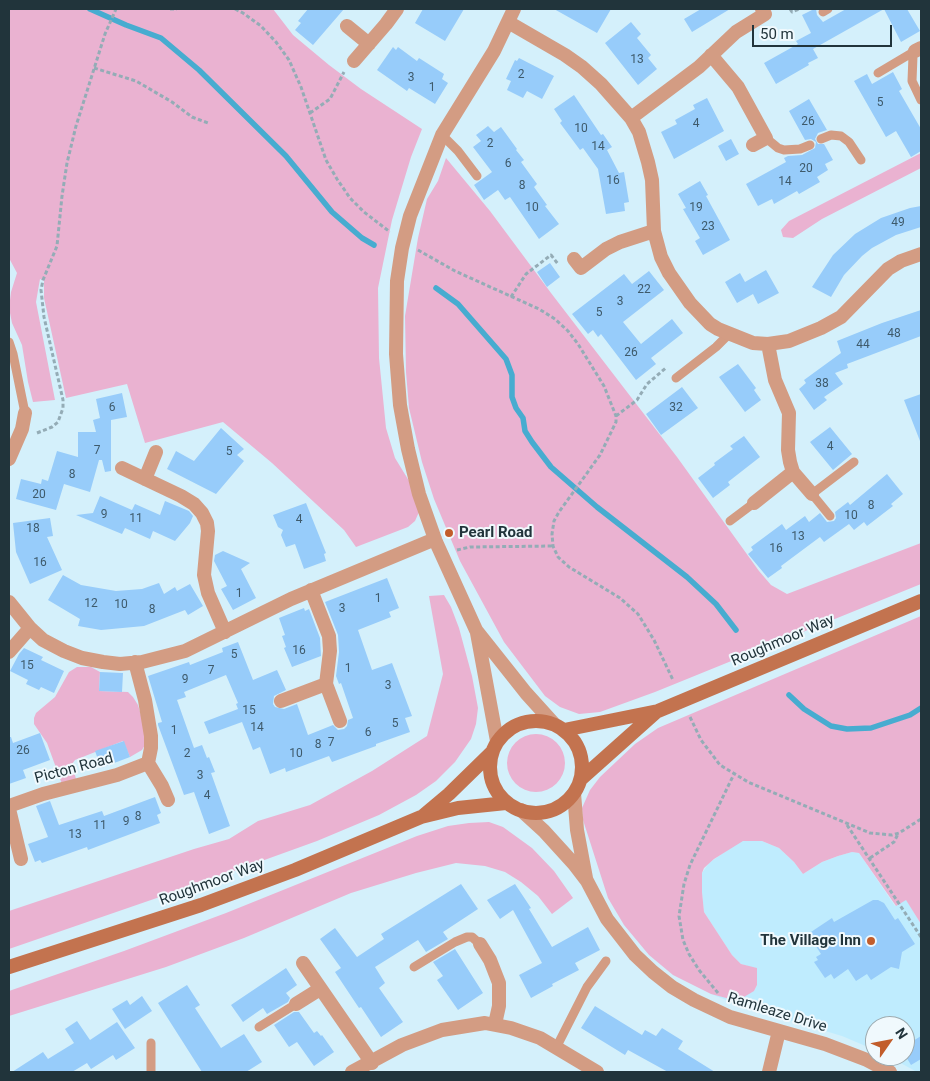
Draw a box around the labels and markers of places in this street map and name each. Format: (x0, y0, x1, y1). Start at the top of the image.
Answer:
place label: Pearl Road (459, 524, 532, 542)
marker: Pearl Road (443, 527, 455, 539)
place label: The Village Inn (760, 932, 861, 950)
marker: The Village Inn (865, 935, 877, 947)

